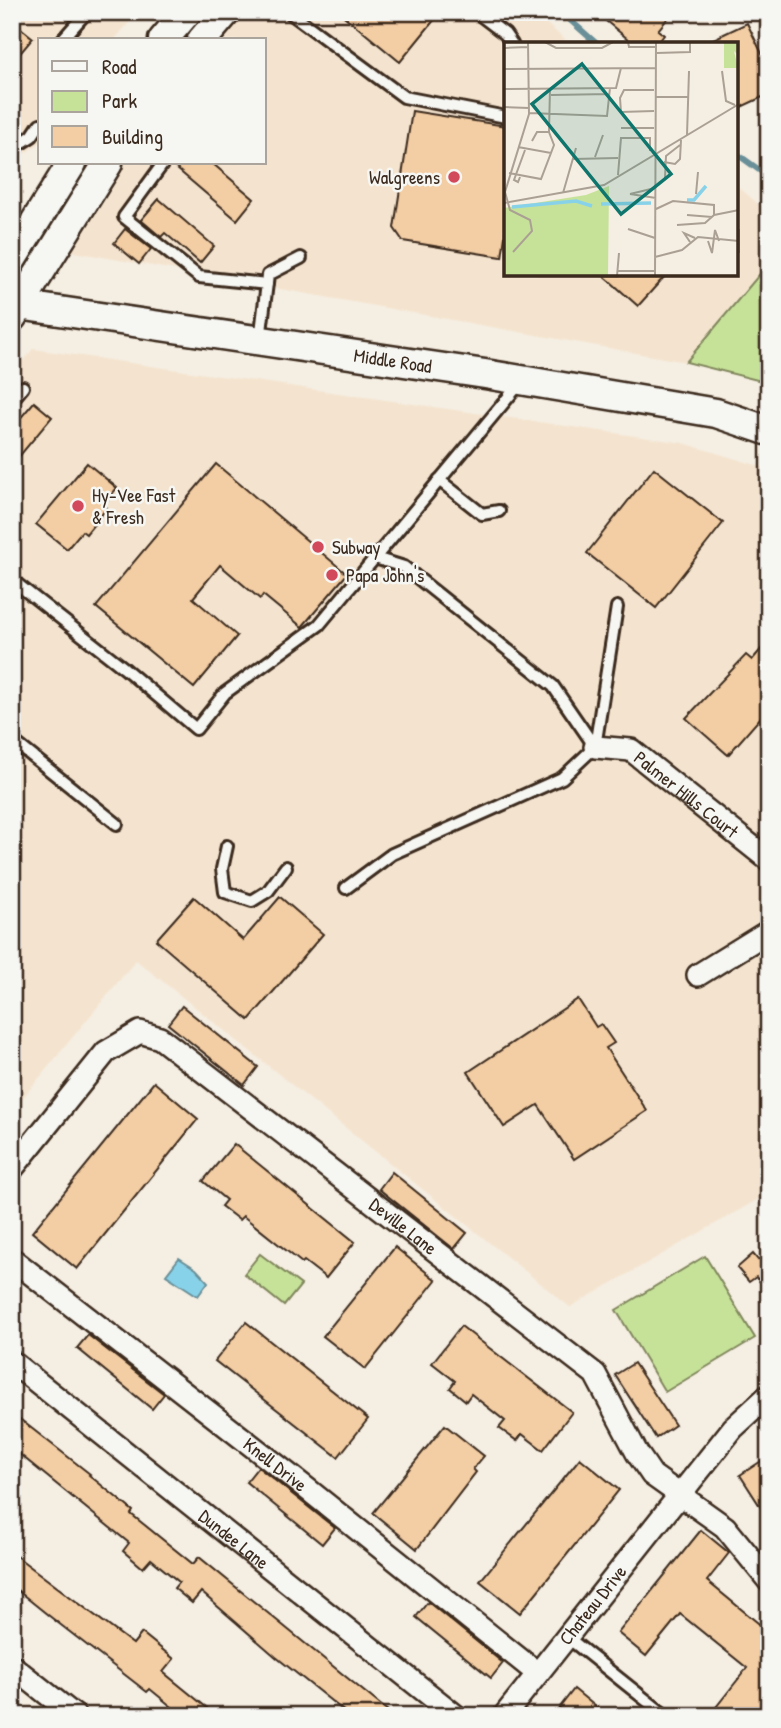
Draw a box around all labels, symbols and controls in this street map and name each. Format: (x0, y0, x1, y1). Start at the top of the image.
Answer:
legend (38, 38, 266, 164)
inset map (504, 42, 739, 276)
text: Road (102, 52, 136, 81)
text: Park (102, 86, 137, 115)
text: Building (102, 122, 163, 151)
place label: Walgreens (369, 164, 440, 190)
marker: Walgreens (446, 169, 462, 185)
street label: Middle Road (352, 342, 434, 379)
place label: Hy-Vee Fast & Fresh (92, 482, 176, 530)
marker: Hy-Vee Fast & Fresh (70, 498, 86, 514)
place label: Subway (332, 534, 380, 560)
marker: Subway (310, 539, 326, 555)
place label: Papa John's (346, 562, 424, 588)
marker: Papa John's (324, 567, 340, 583)
street label: Palmer Hills Court (629, 745, 744, 844)
street label: Deville Lane (364, 1192, 443, 1261)
street label: Knell Drive (238, 1431, 313, 1498)
street label: Dundee Lane (194, 1503, 275, 1575)
street label: Chateau Drive (553, 1559, 632, 1650)

